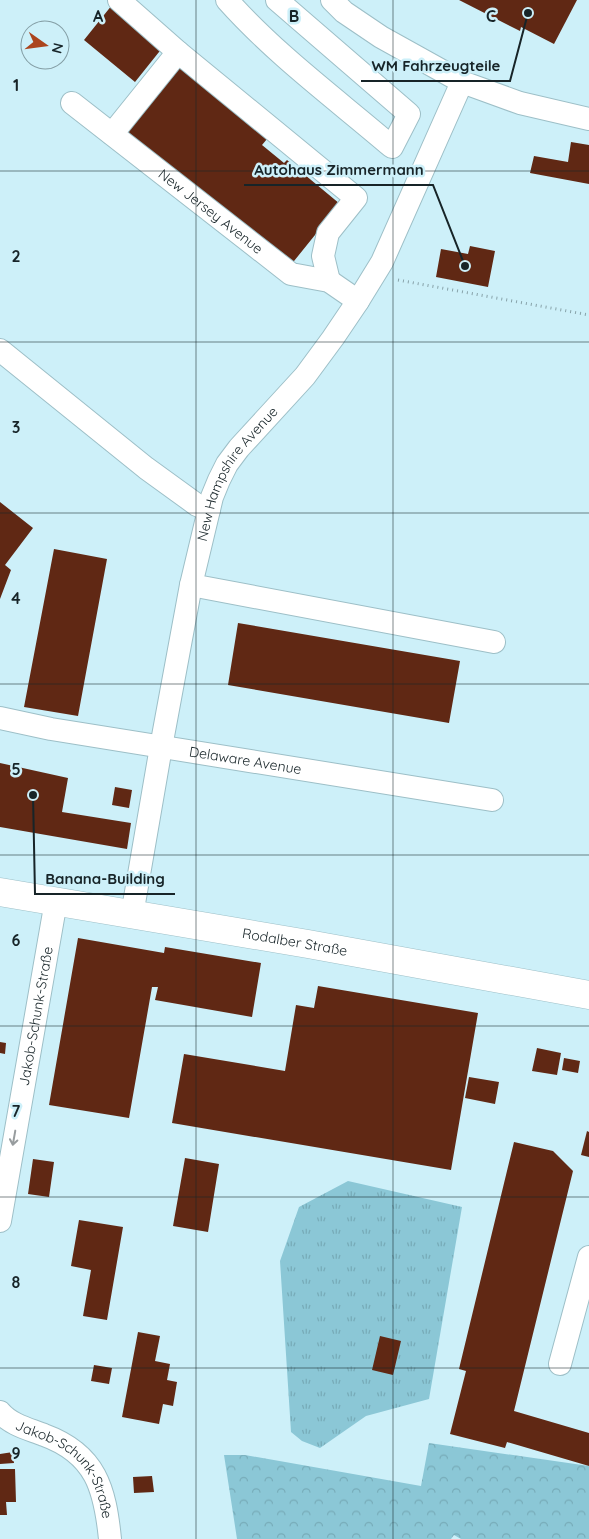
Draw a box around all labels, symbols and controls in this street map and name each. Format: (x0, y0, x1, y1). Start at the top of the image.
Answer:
text: A (93, 6, 104, 26)
text: B (289, 6, 299, 26)
text: C (486, 6, 496, 26)
north arrow (20, 20, 70, 70)
text: N (48, 41, 68, 55)
callout: WM Fahrzeugteile (361, 51, 510, 81)
text: WM Fahrzeugteile (372, 56, 501, 75)
text: 1 (13, 75, 19, 95)
callout: Autohaus Zimmermann (244, 155, 433, 185)
text: Autohaus Zimmermann (254, 160, 424, 179)
street label: New Jersey Avenue (155, 165, 267, 258)
text: 2 (11, 246, 21, 266)
street label: New Hampshire Avenue (193, 403, 282, 543)
text: 3 (12, 417, 20, 437)
text: 4 (11, 588, 21, 608)
street label: Delaware Avenue (188, 742, 303, 778)
text: 5 (11, 759, 21, 779)
callout: Banana-Building (35, 864, 175, 894)
text: Banana-Building (45, 869, 165, 888)
street label: Rodalber Straße (241, 924, 349, 960)
text: 6 (12, 930, 21, 950)
street label: Jakob-Schunk-Straße (15, 945, 57, 1087)
text: 7 (12, 1101, 21, 1121)
one-way arrow (9, 1130, 19, 1146)
text: 8 (12, 1272, 21, 1292)
street label: Jakob-Schunk-Straße (13, 1416, 116, 1520)
text: 9 (11, 1443, 21, 1463)

